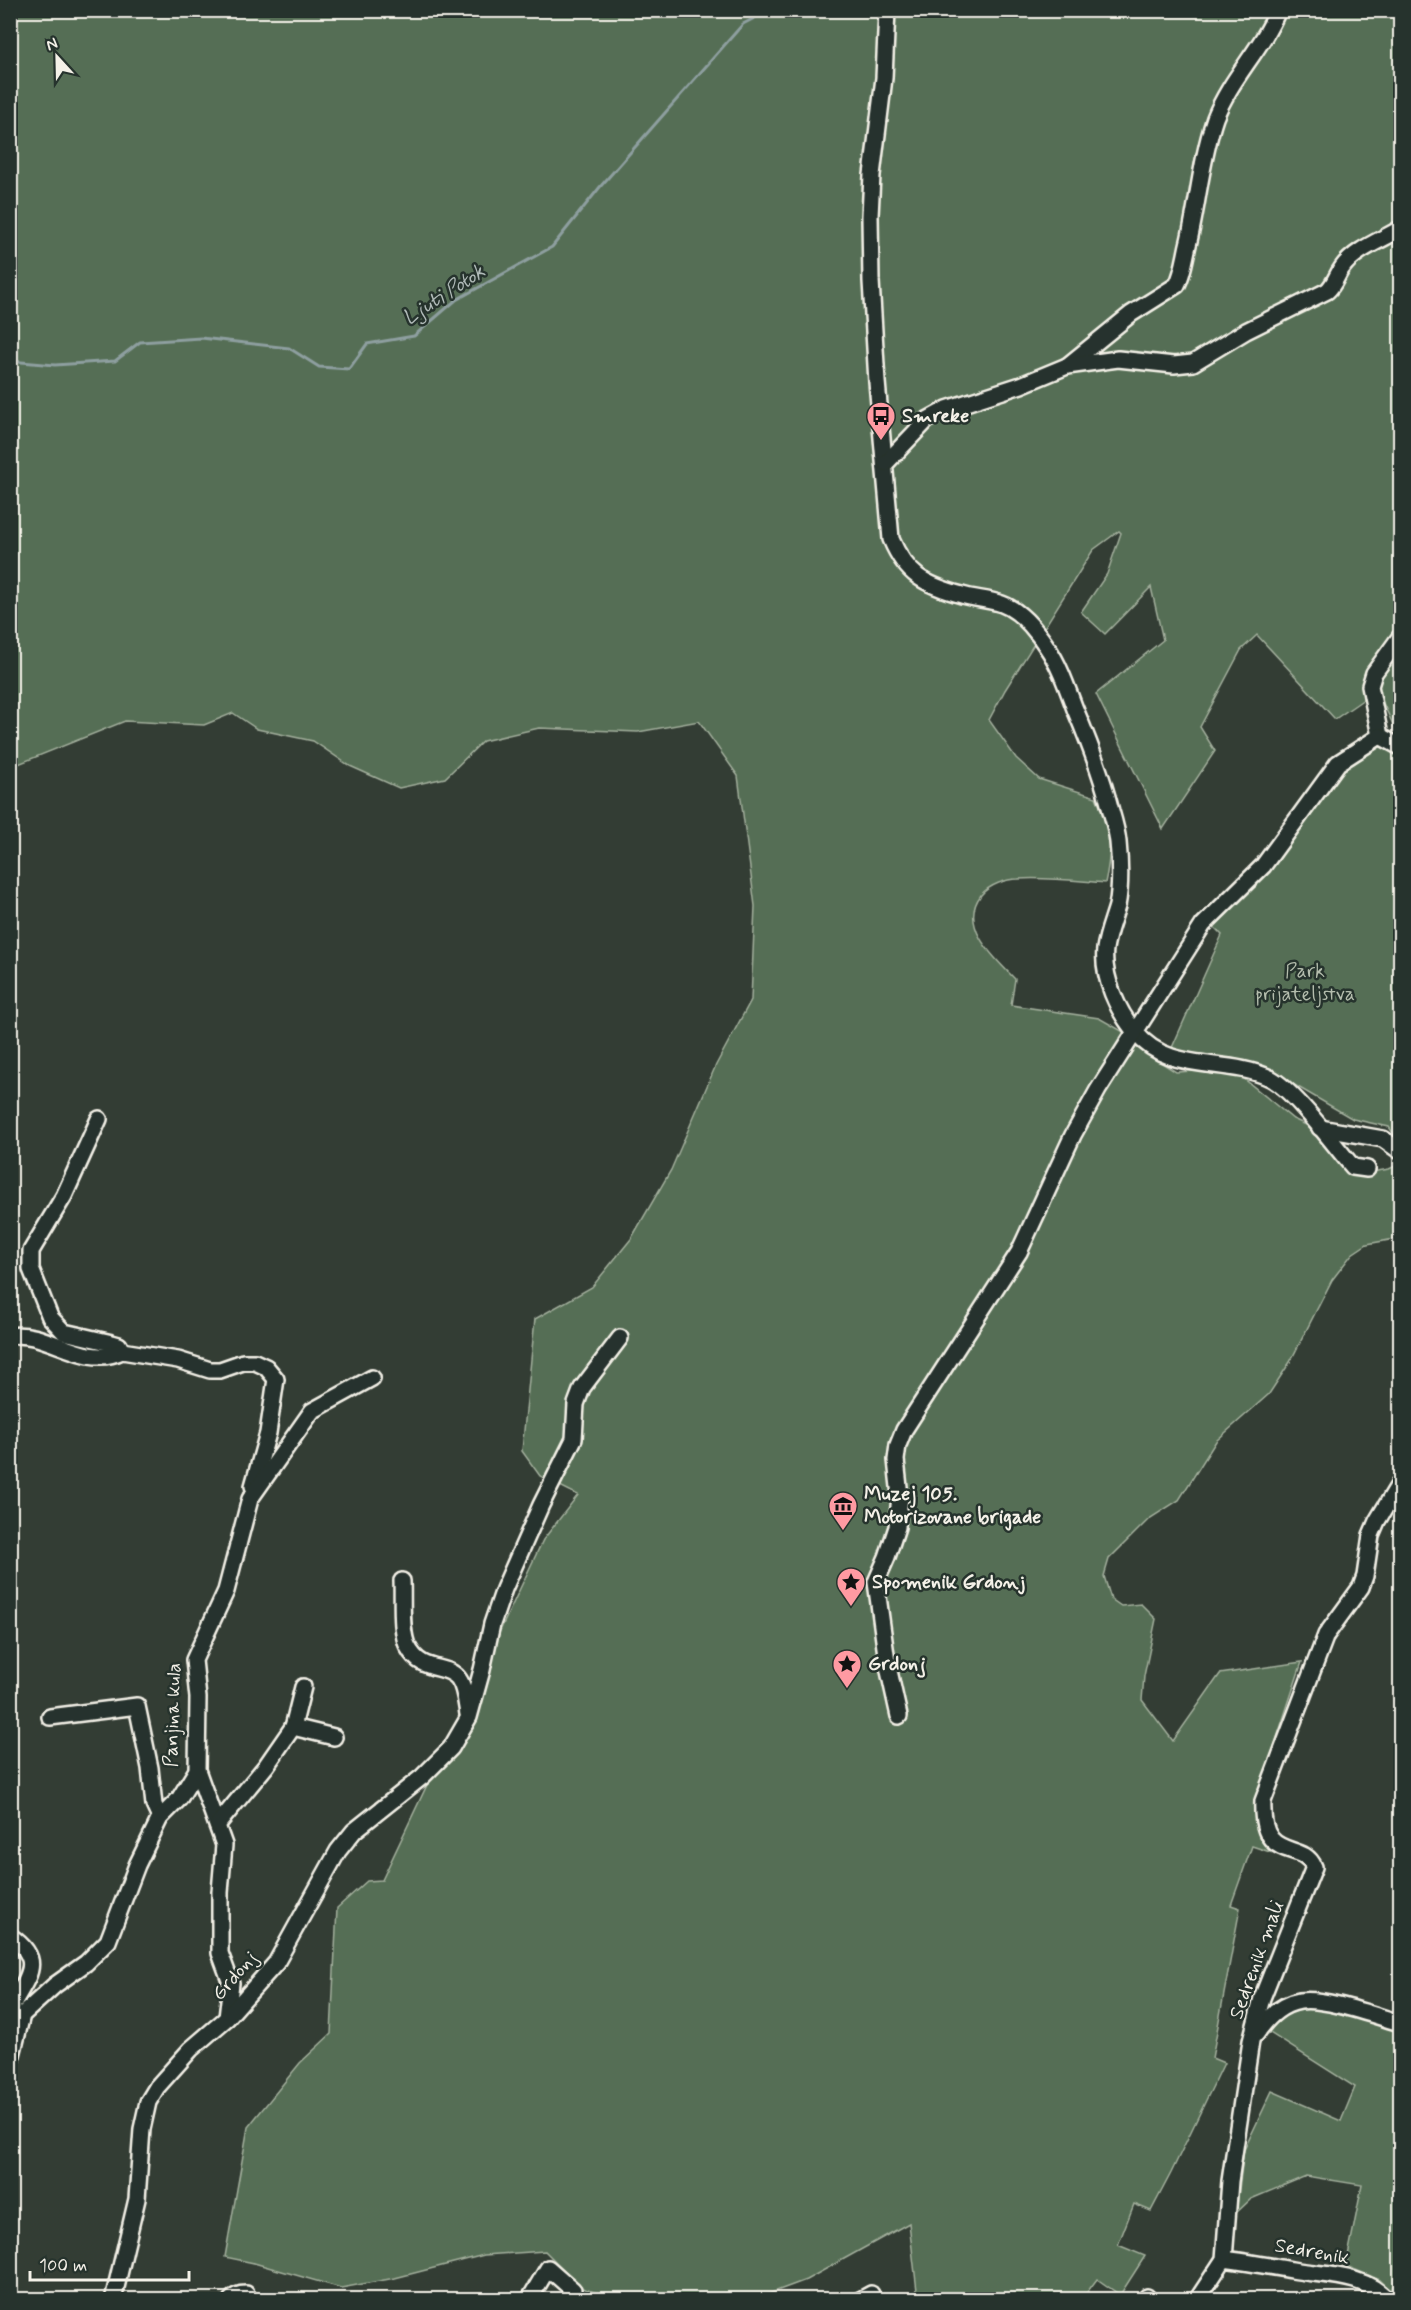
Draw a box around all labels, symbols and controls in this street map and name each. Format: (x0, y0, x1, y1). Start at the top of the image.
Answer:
north arrow (27, 27, 87, 87)
text: N (43, 33, 61, 56)
water label: Ljuti Potok (397, 258, 491, 332)
bus stop icon: Smreke (865, 400, 897, 442)
place label: Smreke (902, 403, 969, 430)
park label: Park prijateljstva (1255, 958, 1355, 1008)
place label: Muzej 105. Motorizovane brigade (864, 1481, 1041, 1531)
museum icon: Muzej 105. Motorizovane brigade (827, 1490, 859, 1532)
place icon: Spomenik Grdonj (835, 1566, 867, 1608)
place label: Spomenik Grdonj (872, 1569, 1026, 1596)
place icon: Grdonj (831, 1648, 863, 1690)
place label: Grdonj (868, 1651, 926, 1678)
street label: Panjina kula (158, 1662, 188, 1768)
street label: Sedrenik mali (1223, 1897, 1291, 2023)
street label: Grdonj (206, 1945, 264, 2007)
street label: Sedrenik (1273, 2232, 1351, 2272)
scale bar (30, 2244, 189, 2282)
text: 100 m (39, 2254, 87, 2278)

